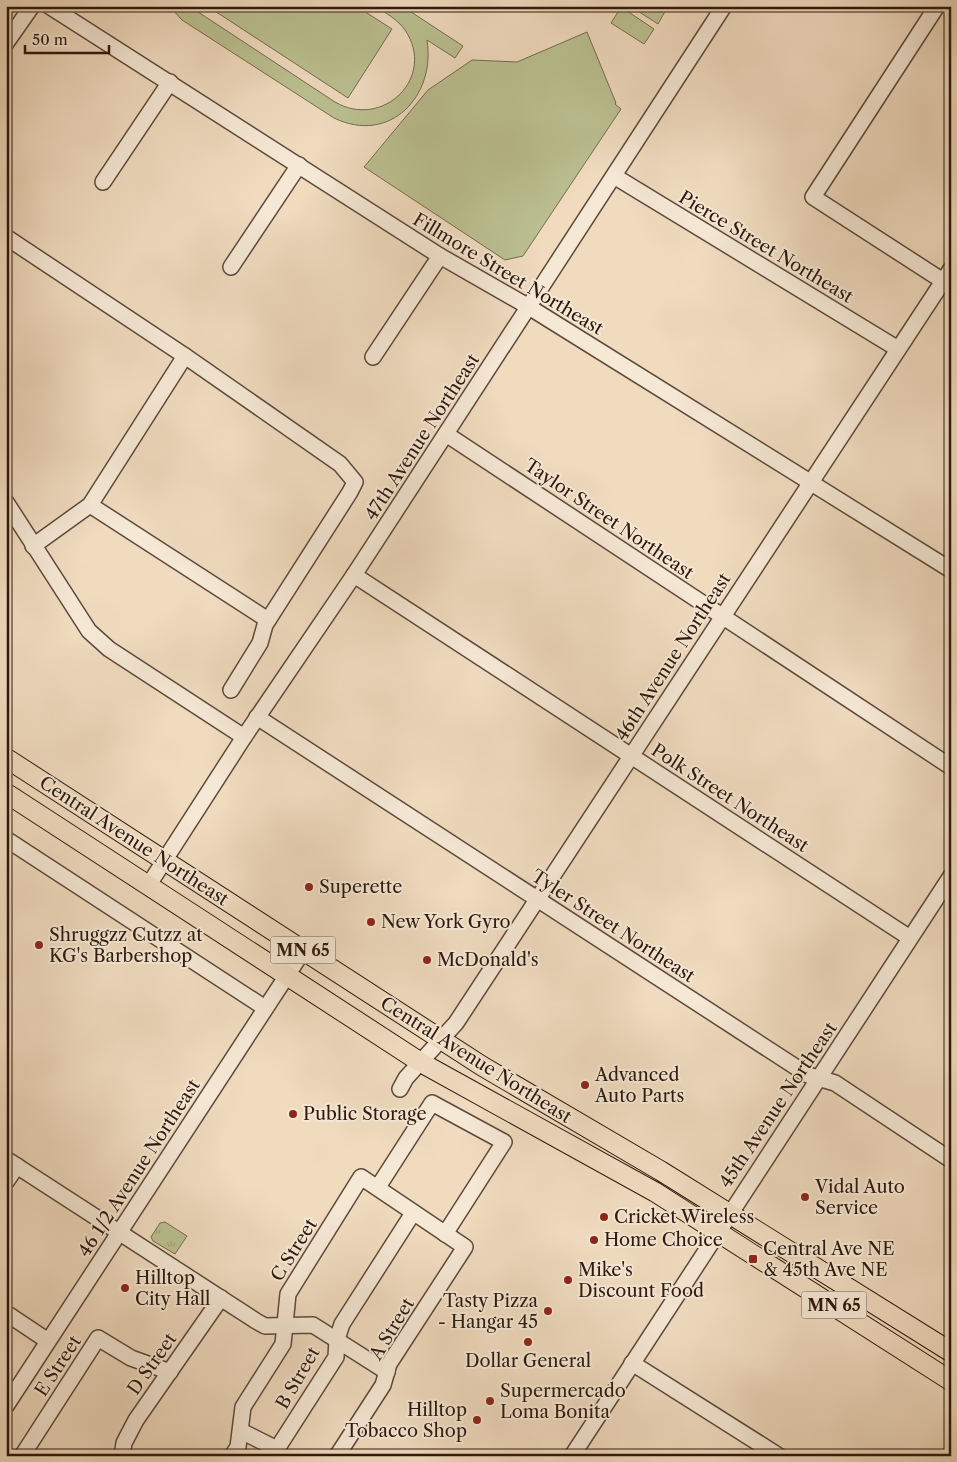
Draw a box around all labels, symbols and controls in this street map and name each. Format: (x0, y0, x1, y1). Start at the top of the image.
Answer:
scale bar (25, 22, 109, 54)
text: 50 m (32, 30, 68, 49)
street label: Pierce Street Northeast (675, 186, 858, 308)
street label: Fillmore Street Northeast (409, 208, 608, 340)
street label: 47th Avenue Northeast (360, 349, 484, 524)
street label: Taylor Street Northeast (520, 454, 698, 584)
street label: 46th Avenue Northeast (610, 568, 736, 745)
street label: Polk Street Northeast (647, 739, 813, 857)
street label: Central Avenue Northeast (35, 772, 233, 911)
street label: Tyler Street Northeast (527, 865, 699, 987)
place label: Superette (319, 876, 402, 898)
marker: Superette (303, 881, 315, 893)
place label: New York Gyro (381, 911, 511, 933)
marker: New York Gyro (365, 916, 377, 928)
place label: Shruggzz Cutzz at KG's Barbershop (49, 924, 203, 967)
road number: MN 65 (270, 936, 336, 964)
marker: Shruggzz Cutzz at KG's Barbershop (33, 939, 45, 951)
place label: McDonald's (437, 949, 539, 971)
marker: McDonald's (421, 954, 433, 966)
street label: Central Avenue Northeast (376, 992, 576, 1128)
street label: 45th Avenue Northeast (714, 1018, 842, 1192)
place label: Advanced Auto Parts (594, 1064, 684, 1107)
street label: 46 1/2 Avenue Northeast (73, 1075, 205, 1261)
marker: Advanced Auto Parts (579, 1079, 591, 1091)
place label: Public Storage (303, 1103, 427, 1125)
marker: Public Storage (287, 1108, 299, 1120)
place label: Vidal Auto Service (814, 1176, 905, 1219)
marker: Vidal Auto Service (799, 1191, 811, 1203)
place label: Cricket Wireless (614, 1206, 754, 1228)
marker: Cricket Wireless (598, 1211, 610, 1223)
street label: C Street (266, 1214, 322, 1285)
place label: Home Choice (604, 1229, 723, 1251)
marker: Home Choice (588, 1234, 600, 1246)
place label: Central Ave NE & 45th Ave NE (763, 1238, 895, 1281)
marker: Central Ave NE & 45th Ave NE (747, 1253, 759, 1265)
place label: Mike's Discount Food (578, 1259, 704, 1302)
place label: Hilltop City Hall (135, 1267, 210, 1310)
marker: Mike's Discount Food (562, 1274, 574, 1286)
marker: Hilltop City Hall (119, 1282, 131, 1294)
place label: Tasty Pizza - Hangar 45 (438, 1290, 538, 1333)
road number: MN 65 (802, 1292, 866, 1318)
street label: A Street (364, 1293, 419, 1365)
marker: Tasty Pizza - Hangar 45 (542, 1305, 554, 1317)
street label: D Street (123, 1328, 182, 1399)
street label: E Street (30, 1331, 86, 1401)
marker: Dollar General (522, 1336, 534, 1348)
street label: B Street (271, 1342, 325, 1413)
place label: Dollar General (465, 1350, 591, 1372)
place label: Supermercado Loma Bonita (500, 1380, 626, 1423)
marker: Supermercado Loma Bonita (484, 1395, 496, 1407)
place label: Hilltop Tobacco Shop (345, 1399, 467, 1442)
marker: Hilltop Tobacco Shop (471, 1414, 483, 1426)

